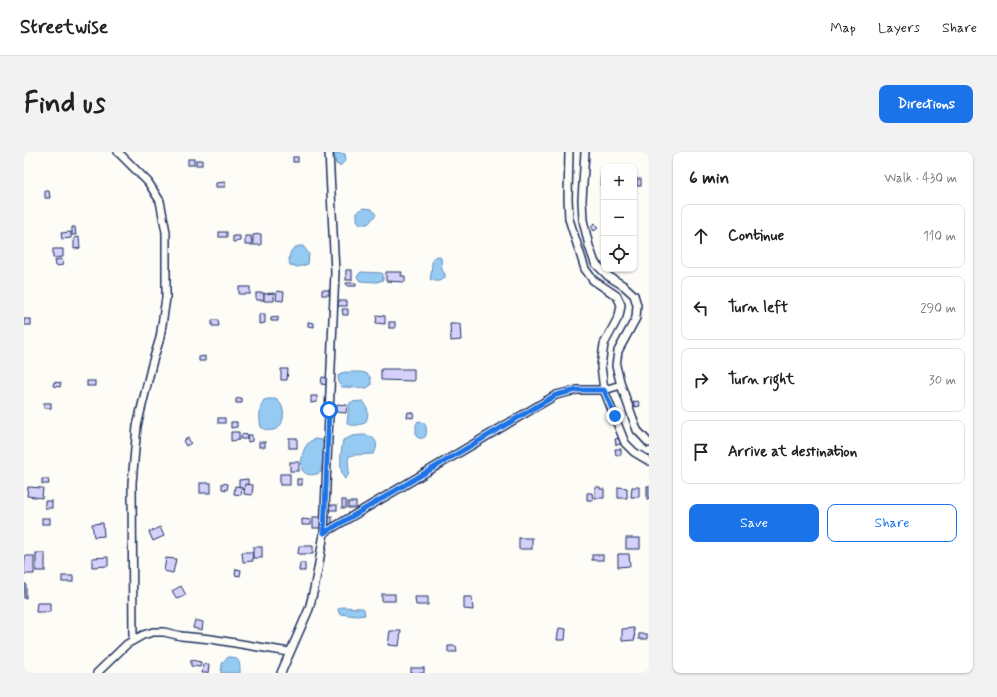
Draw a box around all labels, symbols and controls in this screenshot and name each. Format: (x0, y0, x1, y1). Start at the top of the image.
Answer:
text: Streetwise (20, 15, 108, 40)
text: Map (830, 19, 856, 37)
text: Layers (878, 19, 920, 37)
text: Share (942, 19, 977, 37)
button: Directions (879, 85, 973, 123)
text: Find us (24, 86, 105, 123)
map controls (601, 164, 637, 272)
button: + (601, 164, 637, 200)
text: 6 min (689, 167, 729, 189)
text: Walk · 430 m (884, 170, 957, 187)
button: − (601, 200, 637, 236)
icon: ahead (690, 225, 712, 247)
text: Continue (728, 226, 784, 246)
text: 110 m (923, 228, 956, 245)
button: locate (601, 236, 637, 272)
icon: left (690, 297, 712, 319)
text: Turn left (728, 298, 788, 318)
text: 290 m (920, 300, 956, 317)
icon: right (690, 369, 712, 391)
text: Turn right (728, 370, 795, 390)
text: 30 m (929, 372, 956, 389)
route start (320, 401, 338, 419)
route end (606, 407, 624, 425)
icon: arrive (690, 441, 712, 463)
text: Arrive at destination (728, 442, 857, 462)
button: Save (689, 504, 819, 542)
button: Share (827, 504, 957, 542)

